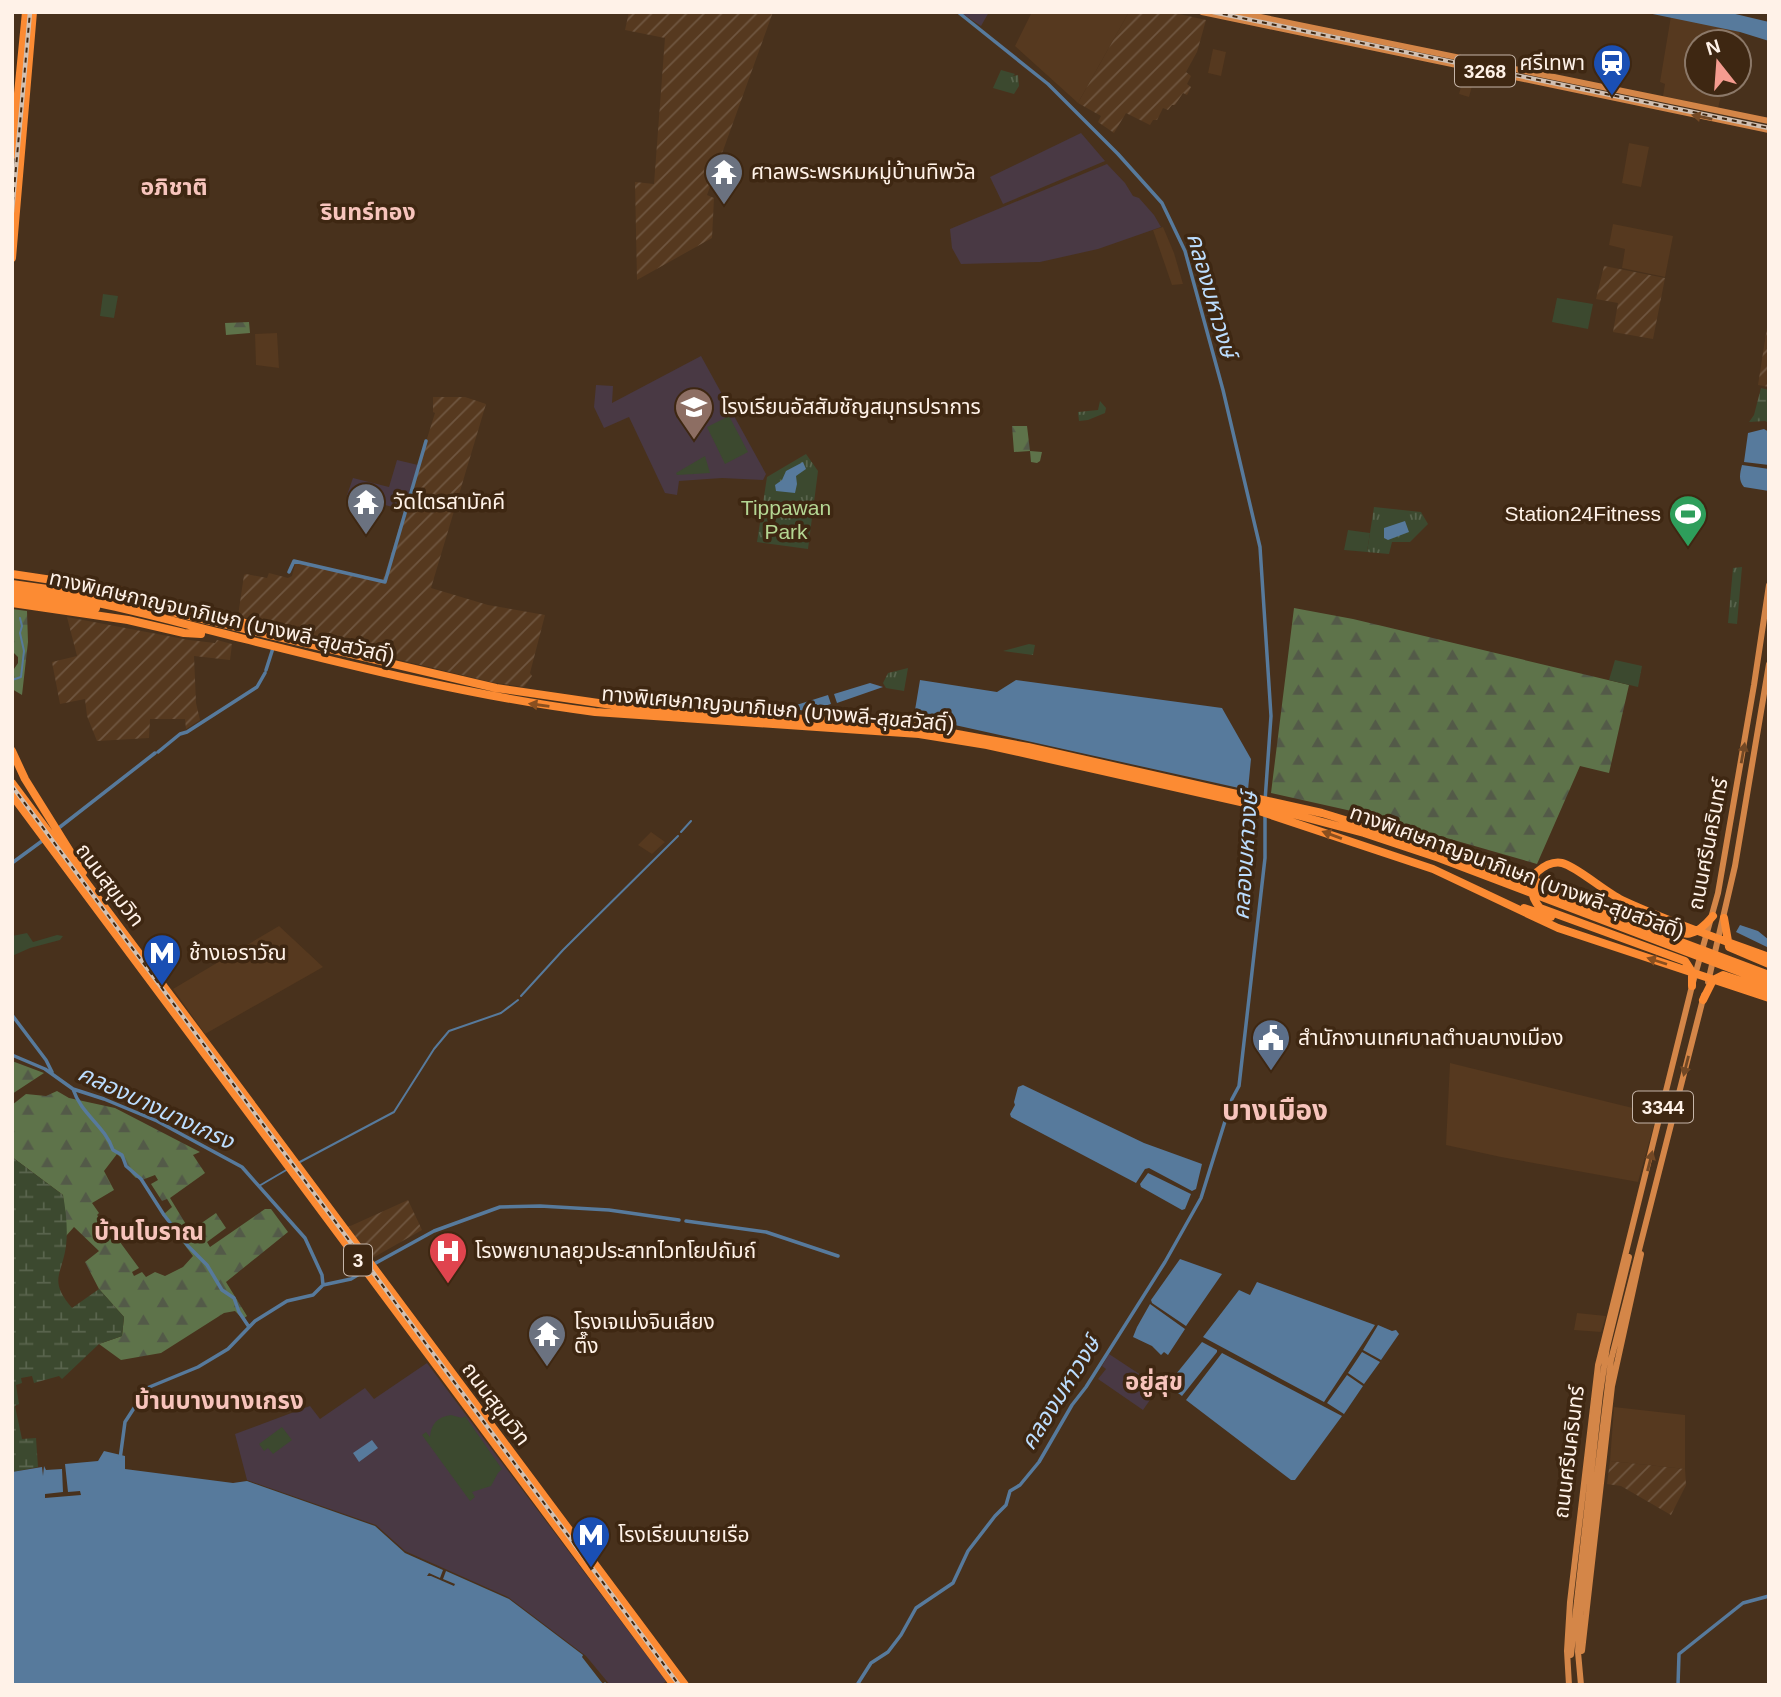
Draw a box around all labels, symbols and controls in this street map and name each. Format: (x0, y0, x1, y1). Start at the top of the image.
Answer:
north arrow (1683, 28, 1753, 98)
text: N (1704, 35, 1723, 59)
station icon: ศรีเทพา (1591, 42, 1633, 97)
place label: ศรีเทพา (1519, 51, 1585, 74)
road number: 3268 (1455, 55, 1515, 86)
one-way arrow (1691, 111, 1713, 122)
temple icon: ศาลพระพรหมหมู่บ้านทิพวัล (703, 151, 745, 206)
place label: ศาลพระพรหมหมู่บ้านทิพวัล (751, 160, 976, 185)
district label: อภิชาติ (140, 174, 208, 200)
district label: รินทร์ทอง (320, 199, 416, 225)
water label: คลองมหาวงษ์ (1182, 230, 1243, 364)
school or university icon: โรงเรียนอัสสัมชัญสมุทรปราการ (673, 386, 715, 441)
place label: โรงเรียนอัสสัมชัญสมุทรปราการ (721, 395, 981, 420)
temple icon: วัดไตรสามัคคี (345, 481, 387, 536)
place label: วัดไตรสามัคคี (393, 490, 505, 513)
sports icon: Station24Fitness (1667, 493, 1709, 548)
park label: Tippawan Park (741, 496, 831, 543)
place label: Station24Fitness (1505, 502, 1661, 525)
street label: ทางพิเศษกาญจนาภิเษก (บางพลี-สุขสวัสดิ์) (47, 565, 397, 669)
street label: ทางพิเศษกาญจนาภิเษก (บางพลี-สุขสวัสดิ์) (601, 681, 955, 737)
one-way arrow (528, 699, 550, 710)
one-way arrow (1738, 742, 1749, 764)
street label: ถนนศรีนครินทร์ (1683, 775, 1732, 912)
water label: คลองมหาวงษ์ (1228, 788, 1263, 921)
street label: ทางพิเศษกาญจนาภิเษก (บางพลี-สุขสวัสดิ์) (1346, 799, 1688, 945)
one-way arrow (1321, 829, 1342, 840)
street label: ถนนสุขุมวิท (70, 839, 149, 932)
metro station icon: ช้างเอราวัณ (141, 932, 183, 987)
place label: ช้างเอราวัณ (189, 941, 287, 964)
one-way arrow (1647, 955, 1668, 966)
public building icon: สำนักงานเทศบาลตำบลบางเมือง (1250, 1017, 1292, 1072)
place label: สำนักงานเทศบาลตำบลบางเมือง (1298, 1026, 1564, 1049)
one-way arrow (1680, 1055, 1691, 1077)
water label: คลองบางนางเกรง (74, 1060, 239, 1155)
road number: 3344 (1633, 1092, 1693, 1122)
district label: บางเมือง (1222, 1095, 1328, 1126)
one-way arrow (1645, 1150, 1656, 1172)
district label: บ้านโบราณ (94, 1218, 204, 1245)
hospital icon: โรงพยาบาลยุวประสาทไวทโยปถัมถ์ (427, 1230, 469, 1285)
place label: โรงพยาบาลยุวประสาทไวทโยปถัมถ์ (475, 1239, 756, 1264)
road number: 3 (344, 1244, 372, 1276)
place label: โรงเจเม่งจินเสียง ตึ๊ง (574, 1310, 715, 1357)
temple icon: โรงเจเม่งจินเสียง ตึ๊ง (526, 1313, 568, 1368)
water label: คลองมหาวงษ์ (1015, 1329, 1107, 1454)
street label: ถนนสุขุมวิท (456, 1358, 535, 1451)
district label: อยู่สุข (1125, 1368, 1183, 1397)
street label: ถนนศรีนครินทร์ (1549, 1383, 1588, 1520)
district label: บ้านบางนางเกรง (134, 1387, 304, 1414)
metro station icon: โรงเรียนนายเรือ (570, 1514, 612, 1569)
place label: โรงเรียนนายเรือ (618, 1523, 750, 1546)

